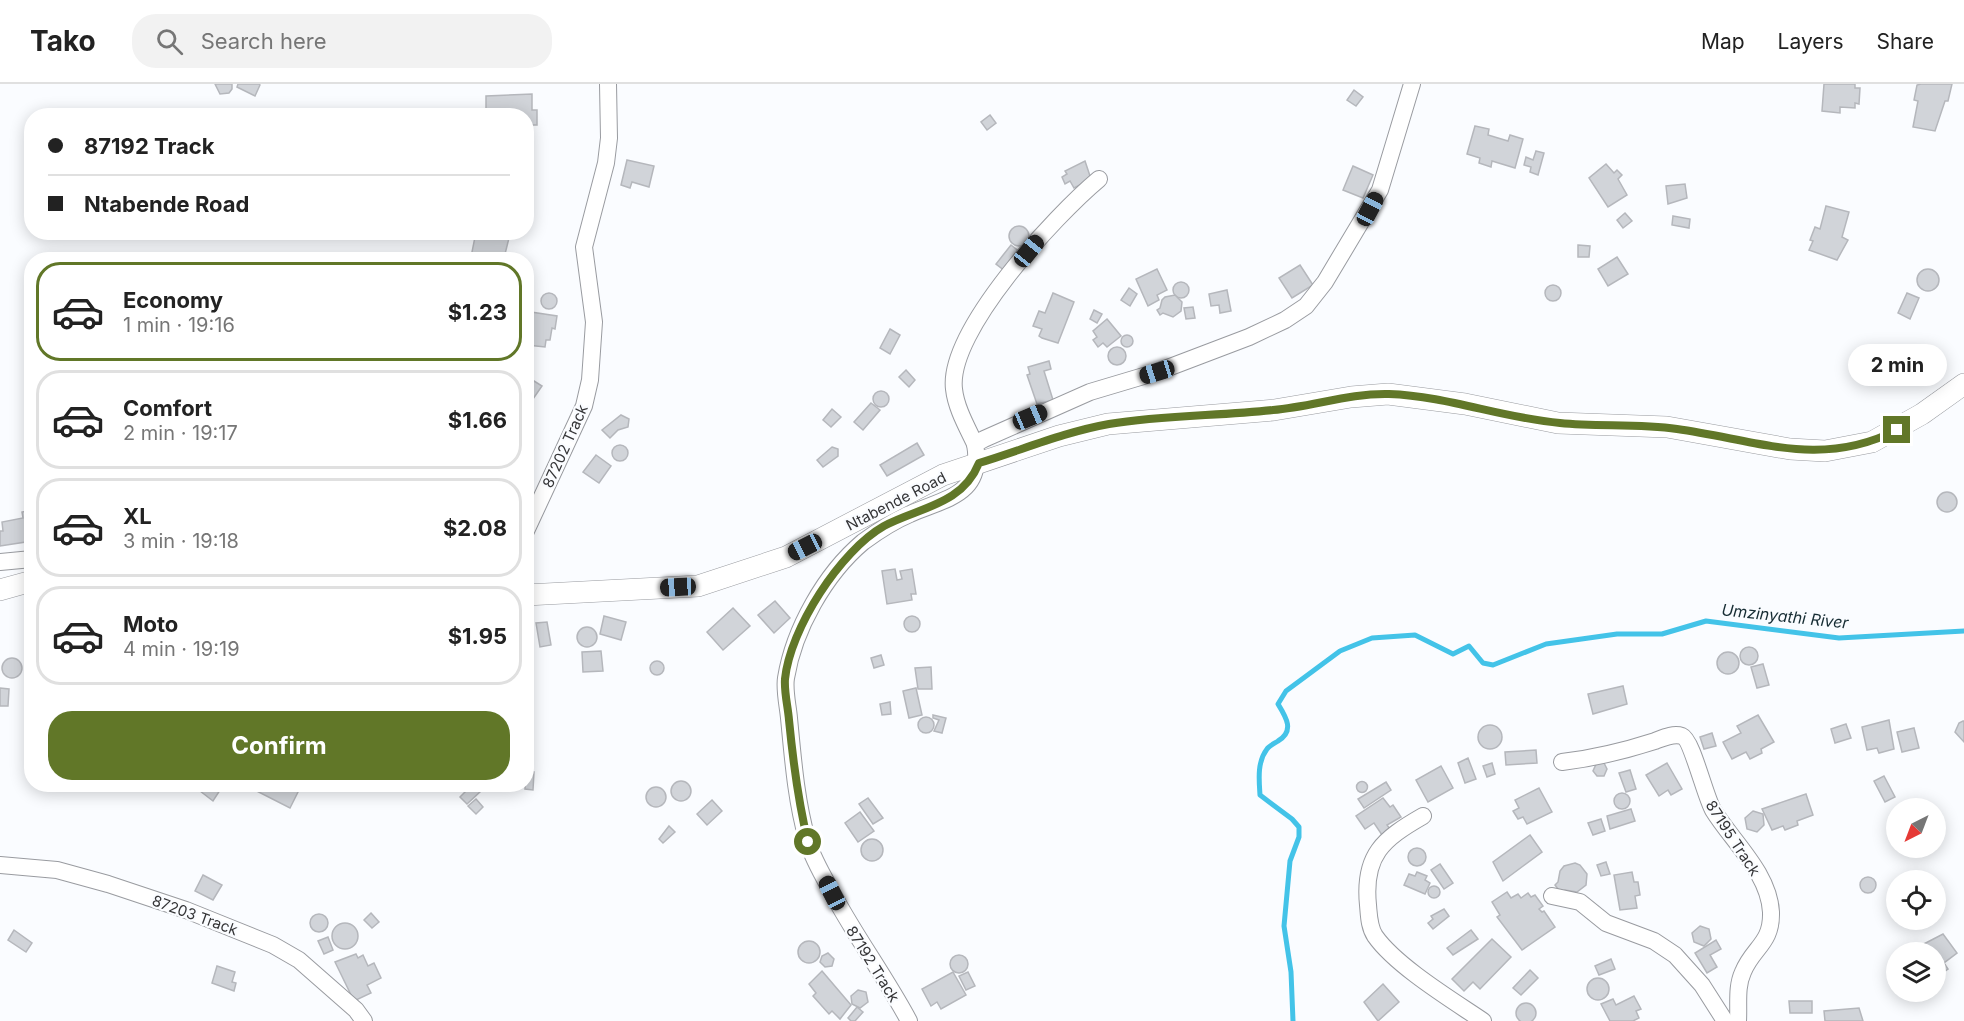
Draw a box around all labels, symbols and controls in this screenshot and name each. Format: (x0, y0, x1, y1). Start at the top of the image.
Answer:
search box (132, 14, 552, 68)
text: Tako (30, 24, 96, 58)
icon: search (153, 25, 186, 58)
text: Search here (201, 28, 326, 54)
text: Map (1701, 29, 1745, 54)
text: Layers (1778, 29, 1844, 54)
text: Share (1877, 29, 1934, 54)
text: 87192 Track (84, 133, 215, 159)
car (1354, 189, 1386, 229)
text: Ntabende Road (84, 191, 249, 217)
car (1011, 231, 1047, 271)
icon: car (51, 285, 105, 339)
text: Economy (123, 287, 223, 313)
text: $1.23 (448, 299, 507, 325)
text: 1 min · 19:16 (123, 313, 235, 337)
callout: 2 min (1848, 343, 1946, 385)
text: 2 min (1871, 353, 1924, 377)
car (1137, 358, 1177, 386)
icon: car (51, 393, 105, 447)
text: Comfort (123, 395, 212, 421)
street label: 87202 Track (538, 401, 592, 491)
car (1010, 402, 1050, 432)
text: $1.66 (448, 407, 507, 433)
route end (1883, 416, 1910, 443)
text: 2 min · 19:17 (123, 421, 238, 445)
street label: Ntabende Road (843, 468, 949, 534)
icon: car (51, 501, 105, 555)
text: XL (123, 503, 152, 529)
text: $2.08 (443, 515, 507, 541)
text: 3 min · 19:18 (123, 529, 239, 553)
car (785, 531, 825, 563)
car (660, 577, 696, 597)
water label: Umzinyathi River (1721, 599, 1850, 633)
icon: car (51, 609, 105, 663)
text: Moto (123, 611, 178, 637)
text: $1.95 (448, 623, 507, 649)
text: 4 min · 19:19 (123, 637, 240, 661)
button: Confirm (48, 711, 510, 780)
street label: 87195 Track (1702, 797, 1765, 880)
north arrow (1886, 798, 1946, 858)
map controls (1886, 798, 1946, 1002)
route start (794, 828, 821, 855)
button: locate (1886, 870, 1946, 930)
car (816, 873, 848, 913)
street label: 87203 Track (150, 891, 241, 940)
street label: 87192 Track (842, 922, 904, 1006)
button: layers (1886, 942, 1946, 1002)

